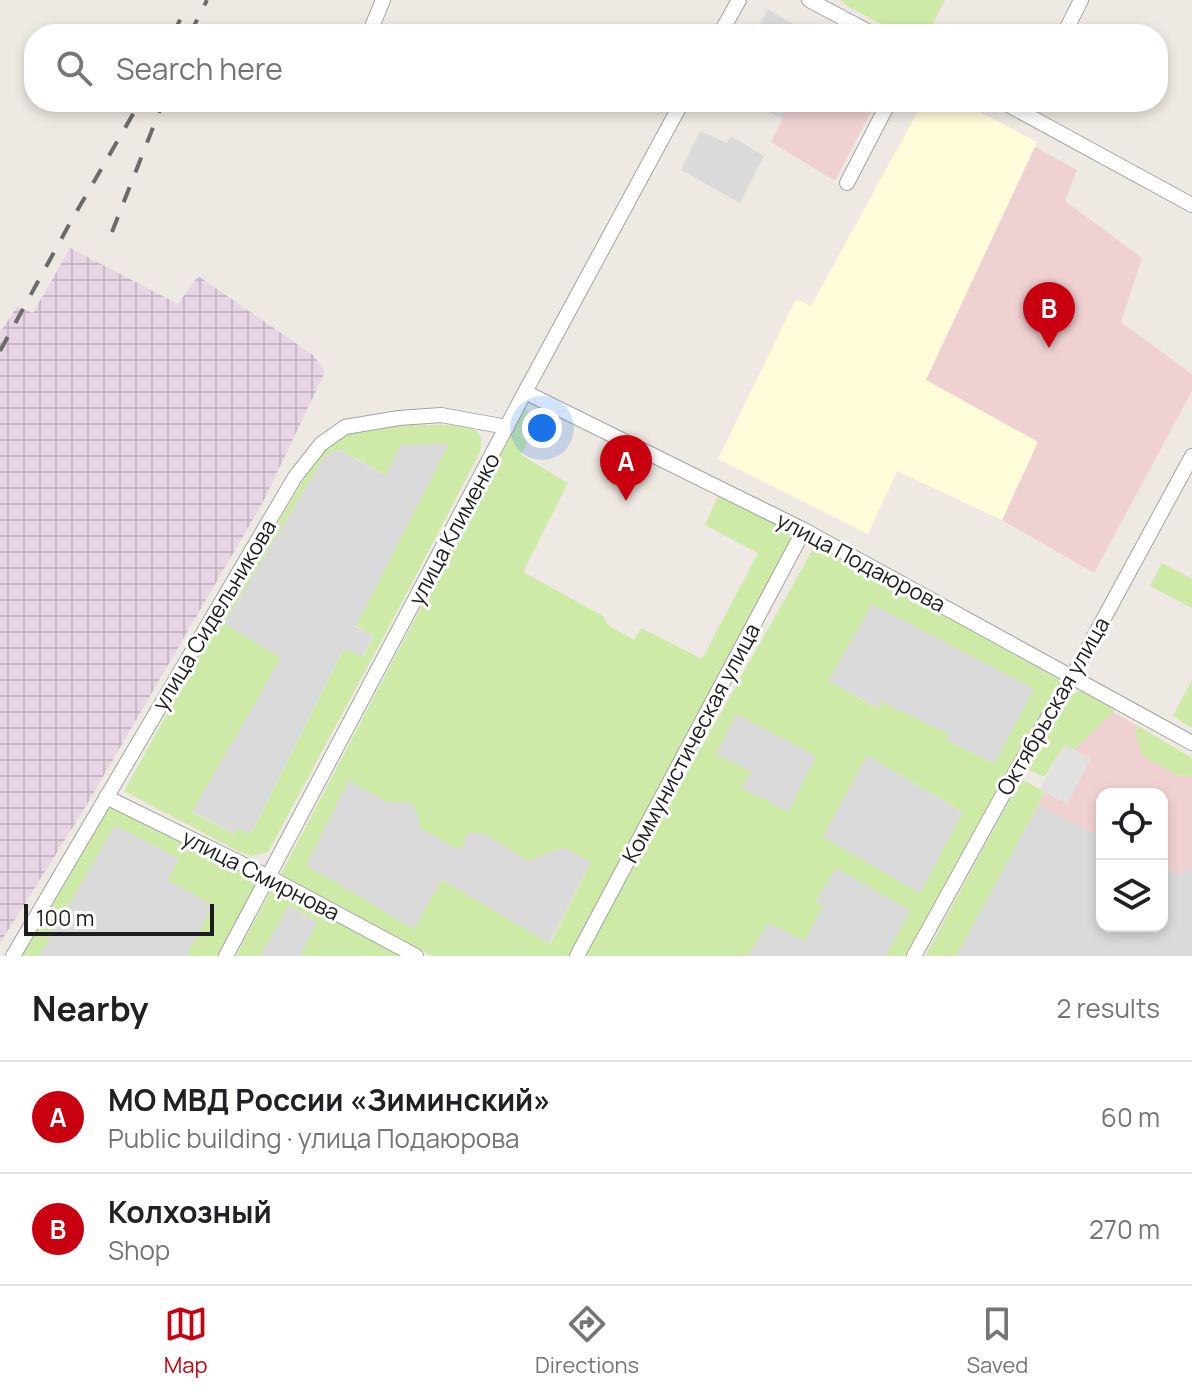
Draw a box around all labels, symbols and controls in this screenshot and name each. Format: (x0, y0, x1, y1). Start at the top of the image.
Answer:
search box (24, 24, 1168, 112)
icon: search (52, 46, 96, 90)
text: Search here (116, 48, 283, 89)
pin: B (1023, 282, 1075, 348)
your location (522, 408, 562, 448)
pin: A (600, 435, 652, 501)
street label: улица Клименко (401, 447, 507, 611)
street label: улица Подаюрова (771, 505, 951, 619)
street label: улица Сидельникова (145, 514, 283, 716)
street label: Октябрьская улица (990, 611, 1116, 801)
street label: Коммунистическая улица (615, 618, 767, 868)
map controls (1096, 788, 1168, 932)
button: locate (1096, 788, 1168, 860)
street label: улица Смирнова (177, 822, 345, 928)
button: layers (1096, 860, 1168, 932)
scale bar (24, 900, 214, 936)
text: 100 m (36, 903, 94, 933)
text: Nearby (32, 985, 148, 1031)
text: 2 results (1056, 990, 1160, 1026)
text: МО МВД России «Зиминский» (108, 1079, 551, 1120)
text: A (49, 1099, 67, 1135)
text: 60 m (1101, 1099, 1160, 1135)
text: Public building · улица Подаюрова (108, 1120, 520, 1156)
text: Колхозный (108, 1191, 272, 1232)
text: B (50, 1211, 66, 1247)
text: 270 m (1089, 1211, 1160, 1247)
text: Shop (108, 1232, 170, 1268)
tab: Map (164, 1302, 208, 1380)
tab: Directions (535, 1302, 639, 1380)
tab: Saved (966, 1302, 1028, 1380)

